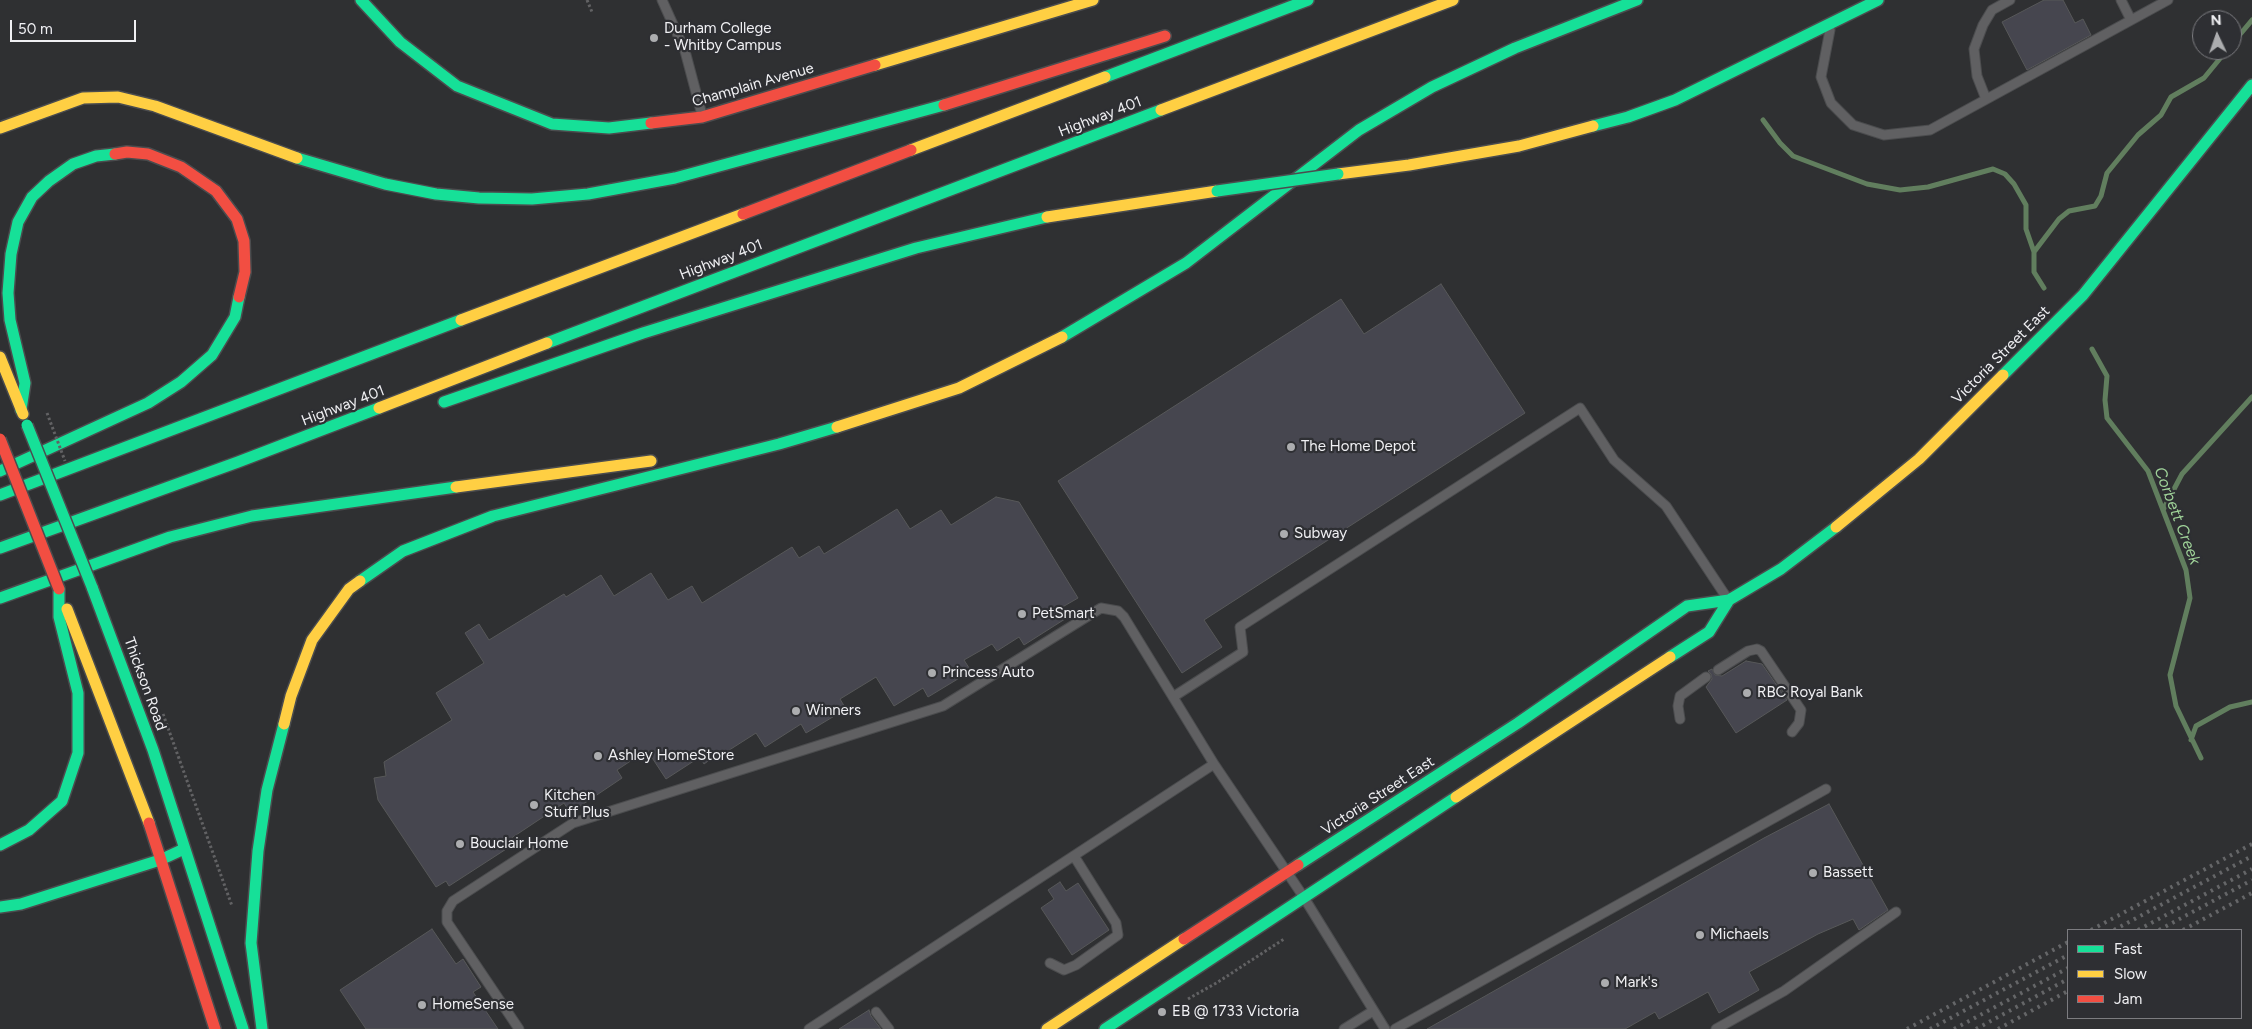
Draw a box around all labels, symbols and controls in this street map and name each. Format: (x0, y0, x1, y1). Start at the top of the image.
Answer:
scale bar (12, 10, 139, 42)
north arrow (2192, 10, 2242, 60)
text: N (2210, 12, 2222, 29)
text: 50 m (18, 20, 53, 38)
place label: Durham College - Whitby Campus (664, 20, 782, 55)
marker: Durham College - Whitby Campus (648, 32, 660, 44)
street label: Champlain Avenue (690, 59, 816, 111)
street label: Highway 401 (1056, 93, 1144, 141)
street label: Highway 401 (677, 236, 765, 284)
street label: Victoria Street East (1948, 302, 2054, 408)
street label: Highway 401 (299, 382, 387, 430)
place label: The Home Depot (1301, 438, 1416, 456)
marker: The Home Depot (1285, 441, 1297, 453)
water label: Corbett Creek (2150, 464, 2204, 568)
place label: Subway (1294, 525, 1347, 543)
marker: Subway (1278, 528, 1290, 540)
place label: PetSmart (1032, 605, 1095, 623)
marker: PetSmart (1016, 608, 1028, 620)
street label: Thickson Road (120, 635, 170, 733)
place label: Princess Auto (942, 664, 1034, 682)
marker: Princess Auto (926, 667, 938, 679)
place label: RBC Royal Bank (1757, 684, 1863, 702)
marker: RBC Royal Bank (1741, 687, 1753, 699)
place label: Winners (806, 702, 861, 720)
marker: Winners (790, 705, 802, 717)
place label: Ashley HomeStore (608, 747, 734, 765)
marker: Ashley HomeStore (592, 750, 604, 762)
street label: Victoria Street East (1318, 753, 1438, 839)
place label: Kitchen Stuff Plus (544, 787, 609, 822)
marker: Kitchen Stuff Plus (528, 799, 540, 811)
place label: Bouclair Home (470, 835, 568, 853)
marker: Bouclair Home (454, 838, 466, 850)
place label: Bassett (1823, 864, 1873, 882)
marker: Bassett (1807, 867, 1819, 879)
place label: Michaels (1710, 926, 1769, 944)
marker: Michaels (1694, 929, 1706, 941)
legend (2067, 929, 2242, 1019)
text: Fast (2114, 940, 2142, 958)
text: Slow (2114, 965, 2147, 983)
place label: Mark's (1615, 974, 1658, 992)
marker: Mark's (1599, 977, 1611, 989)
text: Jam (2114, 990, 2142, 1008)
place label: HomeSense (432, 996, 514, 1014)
marker: HomeSense (416, 999, 428, 1011)
place label: EB @ 1733 Victoria (1172, 1003, 1299, 1021)
marker: EB @ 1733 Victoria (1156, 1006, 1168, 1018)

